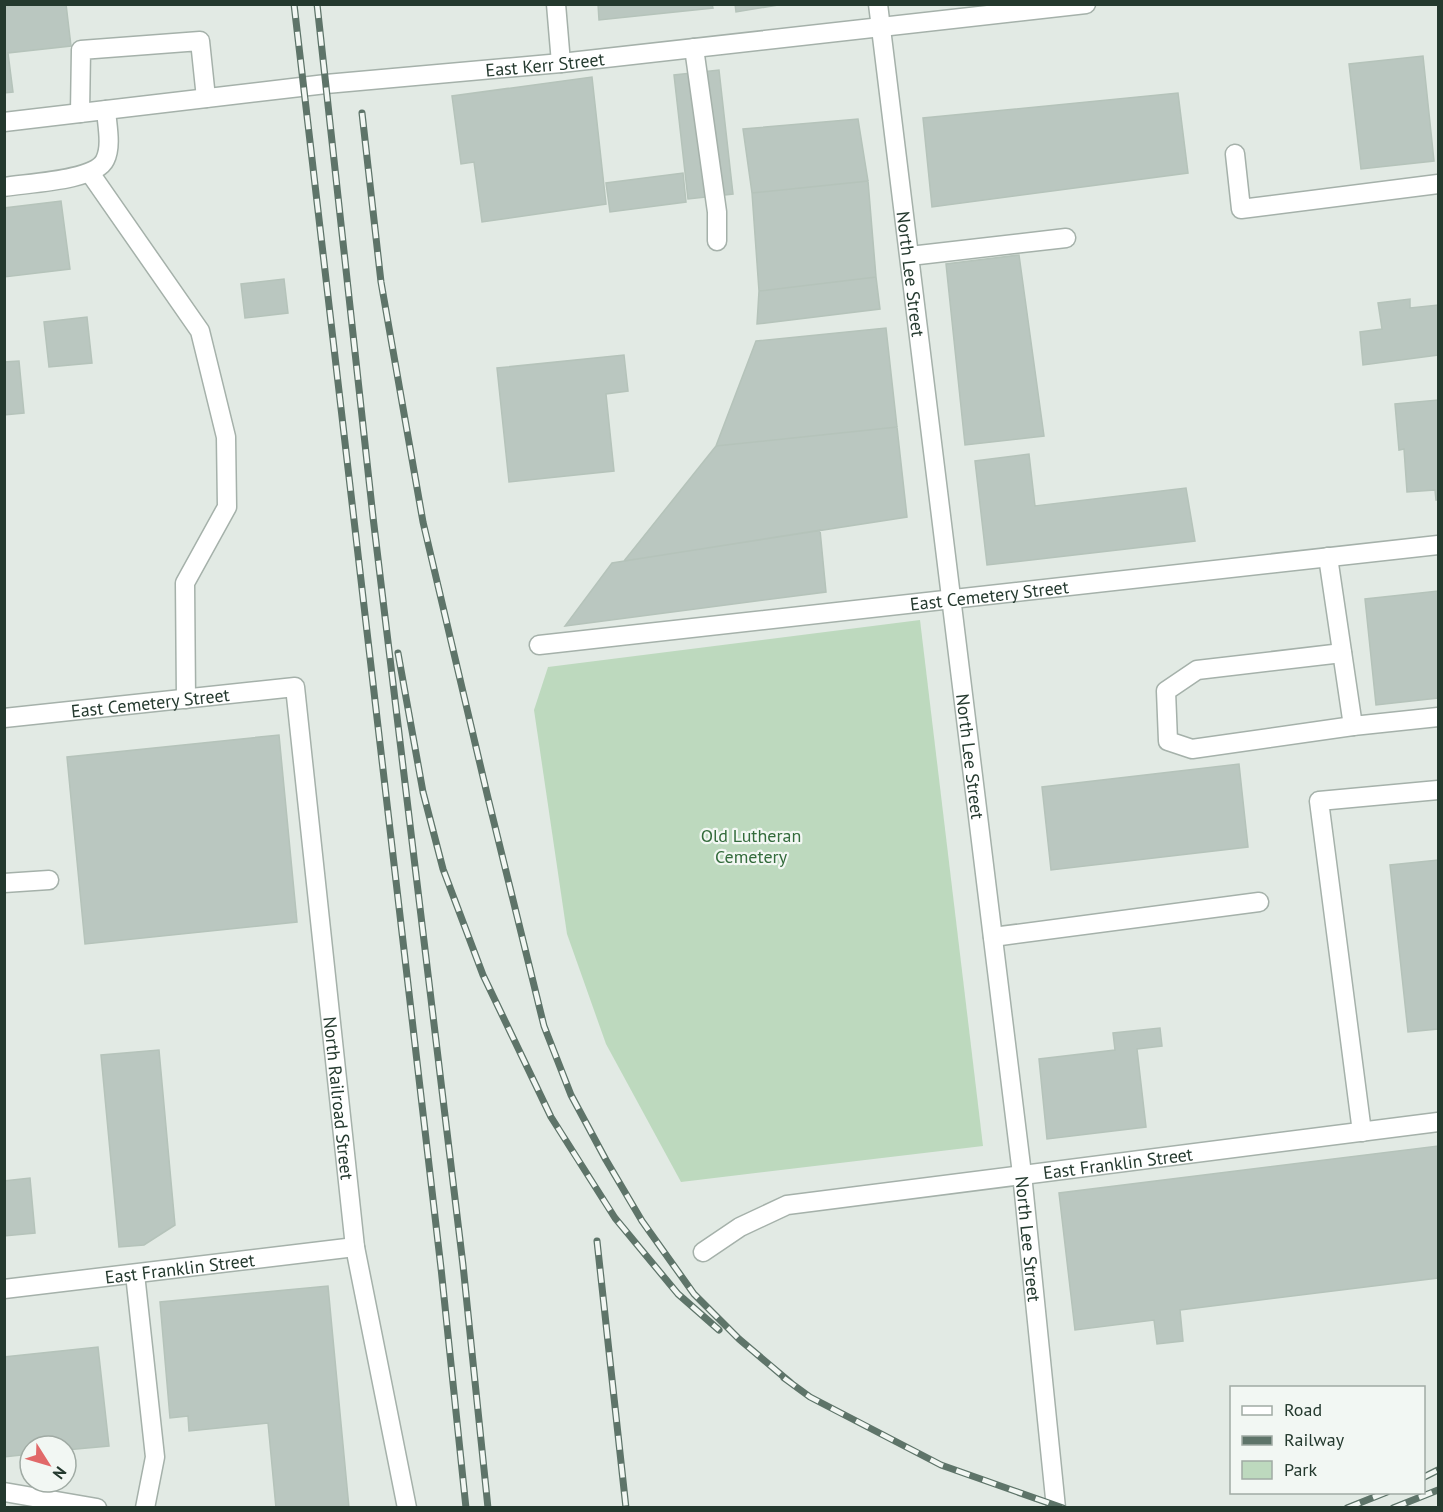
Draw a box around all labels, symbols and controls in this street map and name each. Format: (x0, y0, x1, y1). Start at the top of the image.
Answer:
street label: East Kerr Street (484, 47, 606, 81)
street label: North Lee Street (892, 210, 930, 338)
street label: East Cemetery Street (909, 575, 1070, 615)
street label: East Cemetery Street (70, 683, 231, 722)
street label: North Lee Street (951, 692, 990, 820)
park label: Old Lutheran Cemetery (701, 824, 801, 868)
street label: North Railroad Street (319, 1015, 359, 1181)
street label: East Franklin Street (1042, 1142, 1194, 1184)
street label: North Lee Street (1011, 1175, 1046, 1303)
street label: East Franklin Street (104, 1248, 256, 1288)
legend (1230, 1386, 1425, 1494)
text: Road (1284, 1398, 1322, 1421)
text: Railway (1284, 1428, 1345, 1451)
north arrow (18, 1434, 78, 1494)
text: Park (1284, 1458, 1317, 1481)
text: N (49, 1463, 71, 1483)

